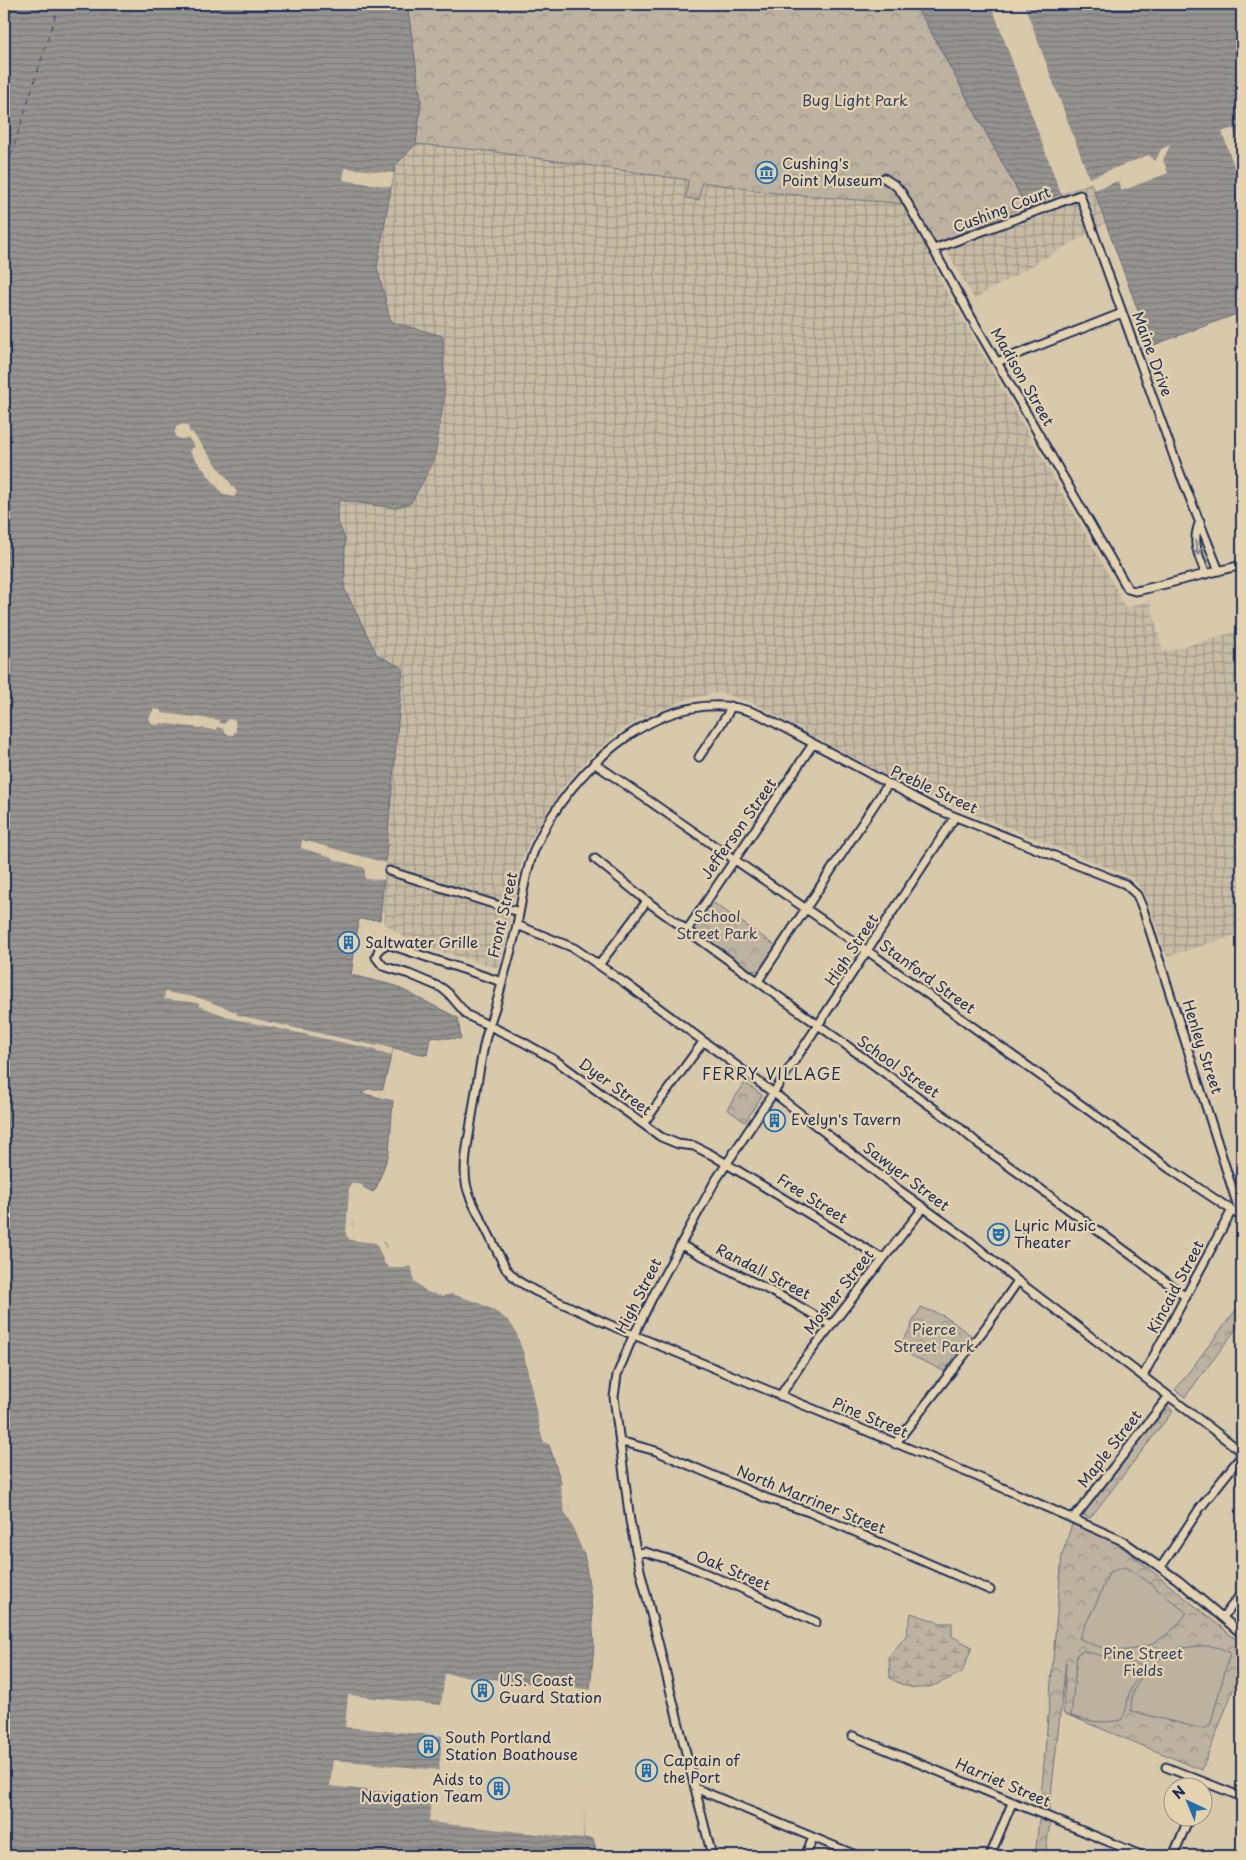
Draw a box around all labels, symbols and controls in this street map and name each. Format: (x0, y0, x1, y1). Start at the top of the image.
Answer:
park label: Bug Light Park (802, 88, 908, 111)
place label: Cushing's Point Museum (782, 151, 883, 191)
museum icon: Cushing's Point Museum (754, 161, 778, 185)
street label: Cushing Court (949, 179, 1054, 238)
street label: Maine Drive (1127, 308, 1179, 399)
street label: Madison Street (986, 323, 1061, 430)
one-way arrow (1193, 539, 1202, 555)
street label: Preble Street (887, 758, 982, 819)
street label: Jefferson Street (694, 773, 781, 883)
street label: Front Street (480, 869, 523, 960)
park label: School Street Park (676, 904, 758, 944)
street label: High Street (818, 909, 883, 990)
place label: Saltwater Grille (365, 930, 478, 953)
building icon: Saltwater Grille (337, 931, 361, 955)
street label: Stanford Street (875, 933, 981, 1019)
street label: Henley Street (1177, 997, 1229, 1097)
street label: School Street (853, 1029, 945, 1103)
street label: Dyer Street (575, 1051, 657, 1120)
district label: FERRY VILLAGE (702, 1061, 842, 1085)
place label: Evelyn's Tavern (791, 1107, 901, 1130)
building icon: Evelyn's Tavern (763, 1108, 787, 1132)
street label: Sawyer Street (859, 1136, 955, 1216)
street label: Free Street (773, 1167, 853, 1229)
place label: Lyric Music Theater (1014, 1213, 1096, 1253)
theatre icon: Lyric Music Theater (986, 1223, 1010, 1247)
street label: Kincaid Street (1140, 1236, 1209, 1337)
street label: Randall Street (712, 1237, 815, 1305)
street label: Mosher Street (797, 1244, 878, 1339)
street label: High Street (609, 1254, 667, 1337)
park label: Pierce Street Park (893, 1317, 975, 1357)
street label: Pine Street (829, 1390, 912, 1443)
street label: Maple Street (1071, 1404, 1147, 1492)
street label: North Marriner Street (734, 1458, 890, 1539)
street label: Oak Street (693, 1544, 774, 1596)
park label: Pine Street Fields (1103, 1641, 1183, 1681)
place label: U.S. Coast Guard Station (499, 1668, 602, 1708)
building icon: U.S. Coast Guard Station (471, 1678, 495, 1702)
place label: South Portland Station Boathouse (445, 1725, 578, 1765)
building icon: South Portland Station Boathouse (417, 1735, 441, 1759)
place label: Captain of the Port (663, 1748, 741, 1788)
street label: Harriet Street (952, 1751, 1055, 1812)
building icon: Captain of the Port (635, 1758, 659, 1782)
place label: Aids to Navigation Team (361, 1767, 483, 1807)
building icon: Aids to Navigation Team (487, 1777, 511, 1801)
north arrow (1164, 1778, 1214, 1828)
text: N (1167, 1781, 1190, 1804)

